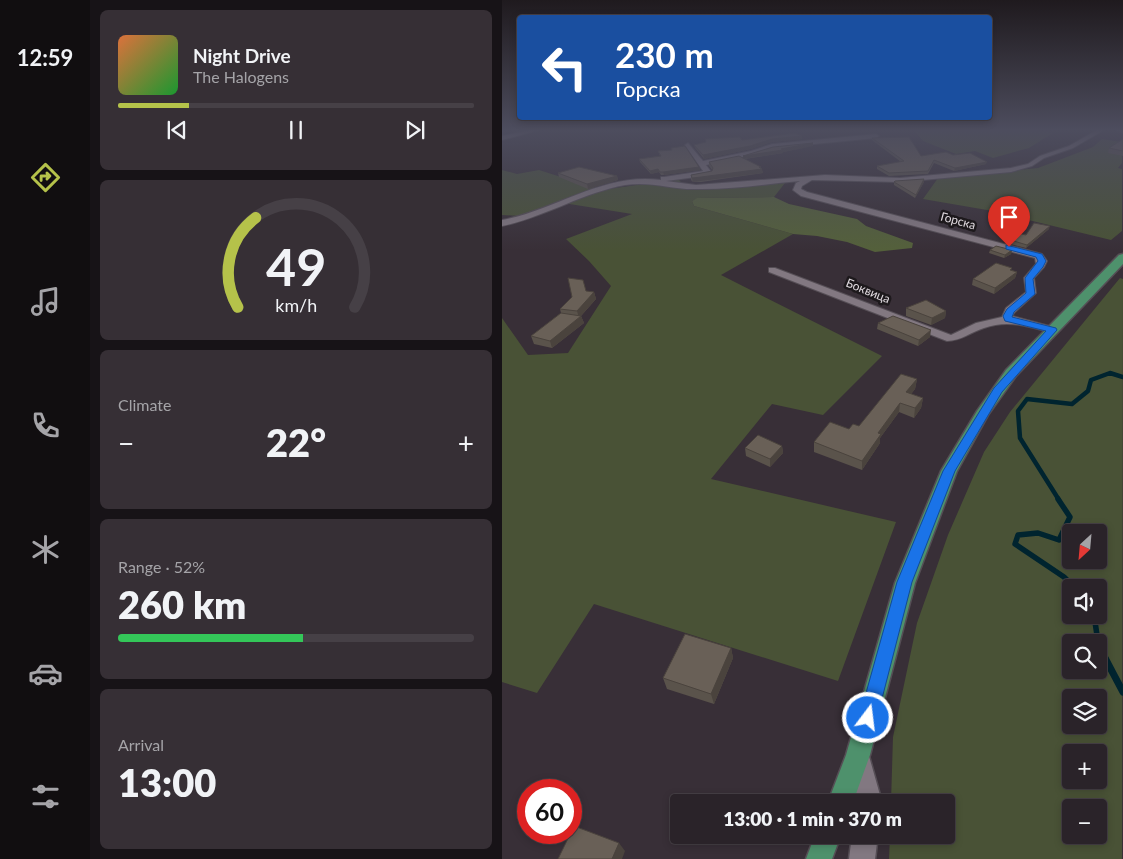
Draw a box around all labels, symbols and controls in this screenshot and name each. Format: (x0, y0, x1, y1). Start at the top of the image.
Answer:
text: 230 m (615, 33, 714, 75)
icon: left (532, 35, 597, 100)
text: 12:59 (17, 44, 73, 71)
text: Night Drive (193, 44, 291, 67)
text: The Halogens (193, 67, 289, 86)
text: Горска (615, 75, 681, 102)
icon: previous (163, 116, 191, 144)
icon: pause (282, 116, 310, 144)
icon: next (401, 116, 429, 144)
icon: directions (28, 160, 63, 195)
pin (988, 196, 1030, 247)
icon: arrive (995, 203, 1023, 231)
street label: Горска (939, 209, 977, 232)
text: 49 (266, 235, 326, 297)
street label: Боквица (844, 275, 893, 306)
icon: music (28, 284, 63, 319)
text: km/h (275, 294, 317, 316)
text: Climate (118, 395, 171, 414)
icon: phone (28, 408, 63, 443)
text: 22° (266, 419, 326, 465)
text: − (118, 426, 134, 460)
text: + (458, 426, 474, 460)
north arrow (1062, 524, 1107, 569)
map controls (1062, 524, 1107, 844)
icon: climate (28, 532, 63, 567)
text: Range · 52% (118, 557, 205, 576)
button: sound (1062, 579, 1107, 624)
text: 260 km (118, 581, 246, 627)
button: search (1062, 634, 1107, 679)
icon: car (28, 656, 63, 691)
button: layers (1062, 689, 1107, 734)
position arrow (841, 691, 893, 743)
text: Arrival (118, 735, 164, 754)
button: + (1062, 744, 1107, 789)
text: 13:00 (118, 759, 216, 805)
icon: filters (28, 779, 63, 814)
speed limit sign: 60 (517, 779, 582, 844)
button: − (1062, 799, 1107, 844)
text: 13:00 · 1 min · 370 m (723, 807, 902, 830)

